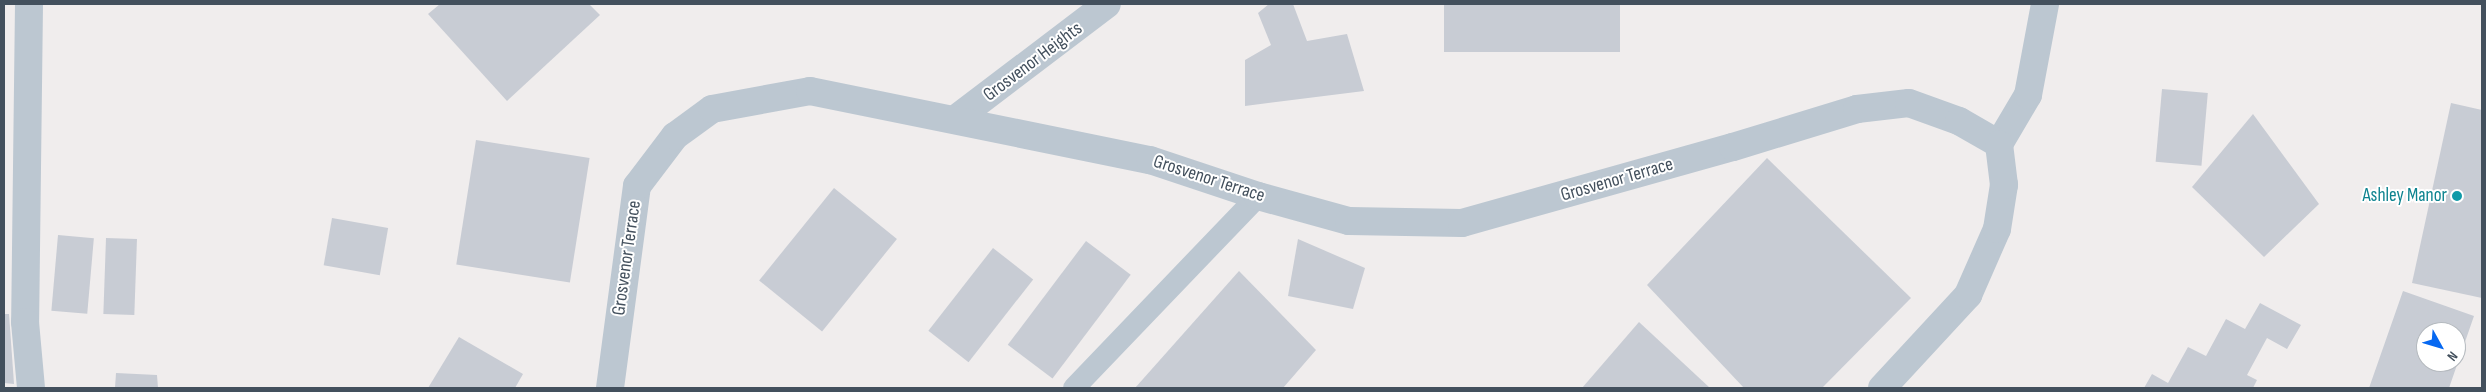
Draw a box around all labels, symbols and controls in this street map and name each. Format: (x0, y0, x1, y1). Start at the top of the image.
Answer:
street label: Grosvenor Heights (979, 17, 1087, 107)
street label: Grosvenor Terrace (1150, 150, 1268, 208)
street label: Grosvenor Terrace (1558, 153, 1676, 207)
place label: Ashley Manor (2362, 185, 2447, 207)
marker: Ashley Manor (2451, 190, 2463, 202)
street label: Grosvenor Terrace (608, 199, 646, 317)
north arrow (2416, 322, 2466, 372)
text: N (2443, 348, 2461, 364)

